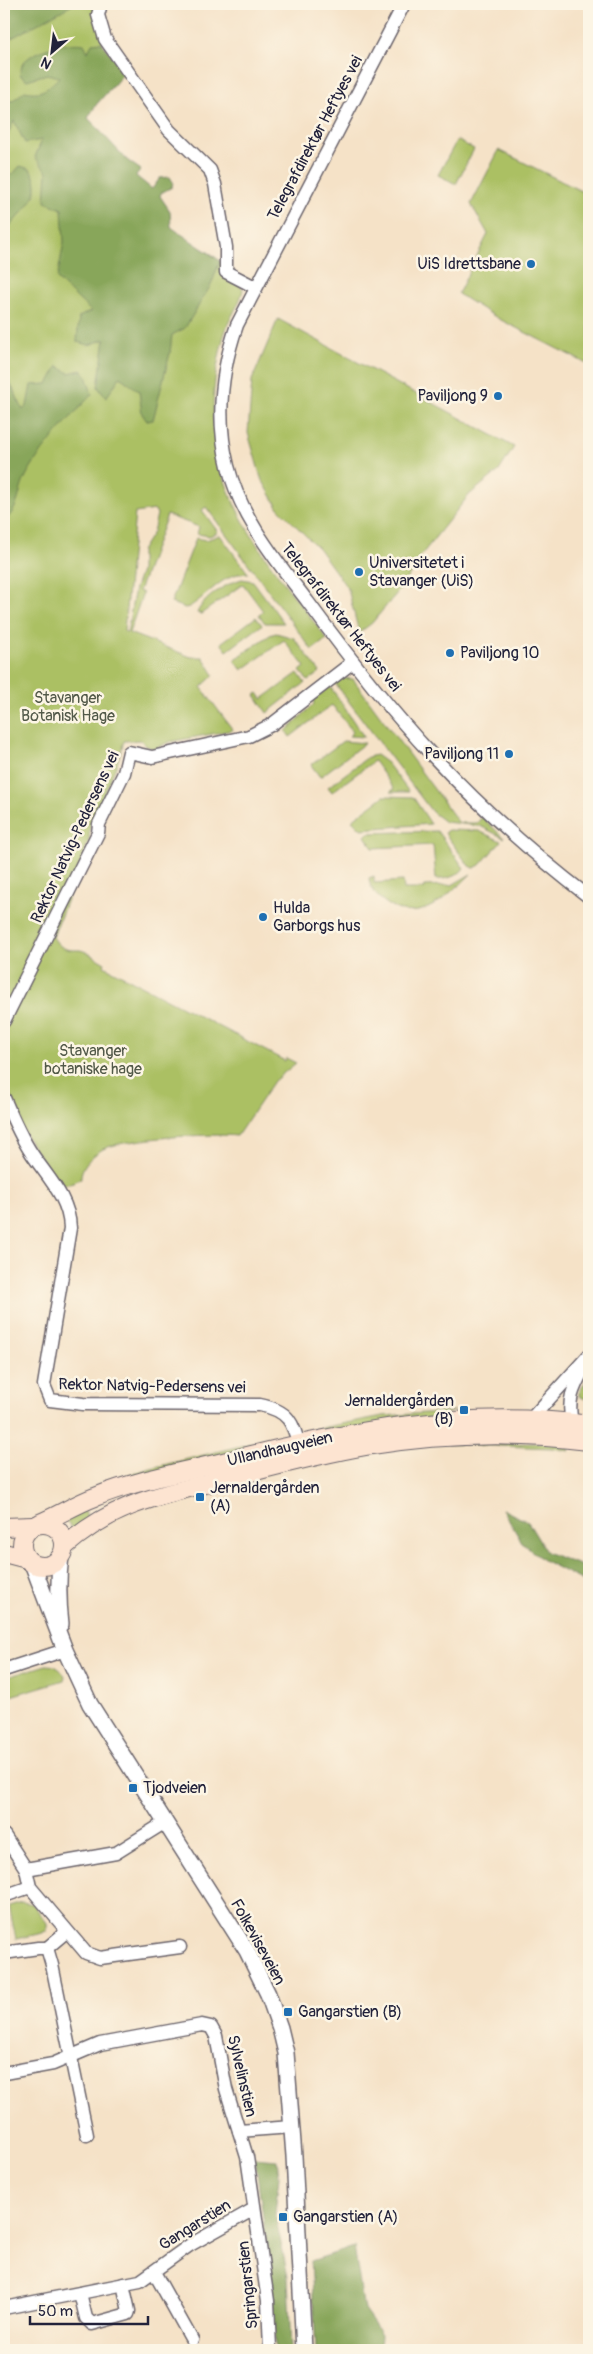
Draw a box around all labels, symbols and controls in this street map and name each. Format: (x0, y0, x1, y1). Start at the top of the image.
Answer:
north arrow (28, 28, 78, 78)
street label: Telegrafdirektør Heftyes vei (263, 52, 367, 224)
text: N (38, 53, 54, 73)
place label: UiS Idrettsbane (417, 254, 521, 274)
marker: UiS Idrettsbane (525, 258, 537, 270)
place label: Paviljong 9 (418, 386, 488, 406)
marker: Paviljong 9 (492, 390, 504, 402)
street label: Telegrafdirektør Heftyes vei (277, 539, 405, 696)
place label: Universitetet i Stavanger (UiS) (369, 553, 474, 591)
marker: Universitetet i Stavanger (UiS) (353, 566, 365, 578)
place label: Paviljong 10 (460, 643, 539, 663)
marker: Paviljong 10 (444, 647, 456, 659)
park label: Stavanger Botanisk Hage (21, 688, 115, 726)
place label: Paviljong 11 (424, 744, 499, 764)
street label: Rektor Natvig-Pedersens vei (26, 748, 124, 926)
marker: Paviljong 11 (503, 748, 515, 760)
place label: Hulda Garborgs hus (273, 898, 360, 936)
marker: Hulda Garborgs hus (257, 911, 269, 923)
park label: Stavanger botaniske hage (44, 1041, 142, 1079)
street label: Rektor Natvig-Pedersens vei (58, 1374, 246, 1398)
place label: Jernaldergården (B) (344, 1391, 454, 1429)
marker: Jernaldergården (B) (458, 1404, 470, 1416)
street label: Ullandhaugveien (225, 1427, 335, 1471)
place label: Jernaldergården (A) (210, 1478, 320, 1516)
marker: Jernaldergården (A) (194, 1491, 206, 1503)
place label: Tjodveien (143, 1778, 207, 1798)
marker: Tjodveien (127, 1782, 139, 1794)
street label: Folkeviseveien (226, 1895, 290, 1989)
place label: Gangarstien (B) (298, 2002, 402, 2022)
marker: Gangarstien (B) (282, 2006, 294, 2018)
street label: Sylvelinstien (223, 2033, 261, 2119)
street label: Gangarstien (155, 2195, 235, 2255)
place label: Gangarstien (A) (293, 2207, 398, 2227)
marker: Gangarstien (A) (277, 2211, 289, 2223)
street label: Springarstien (233, 2240, 263, 2330)
scale bar (30, 2294, 148, 2326)
text: 50 m (38, 2302, 73, 2321)

